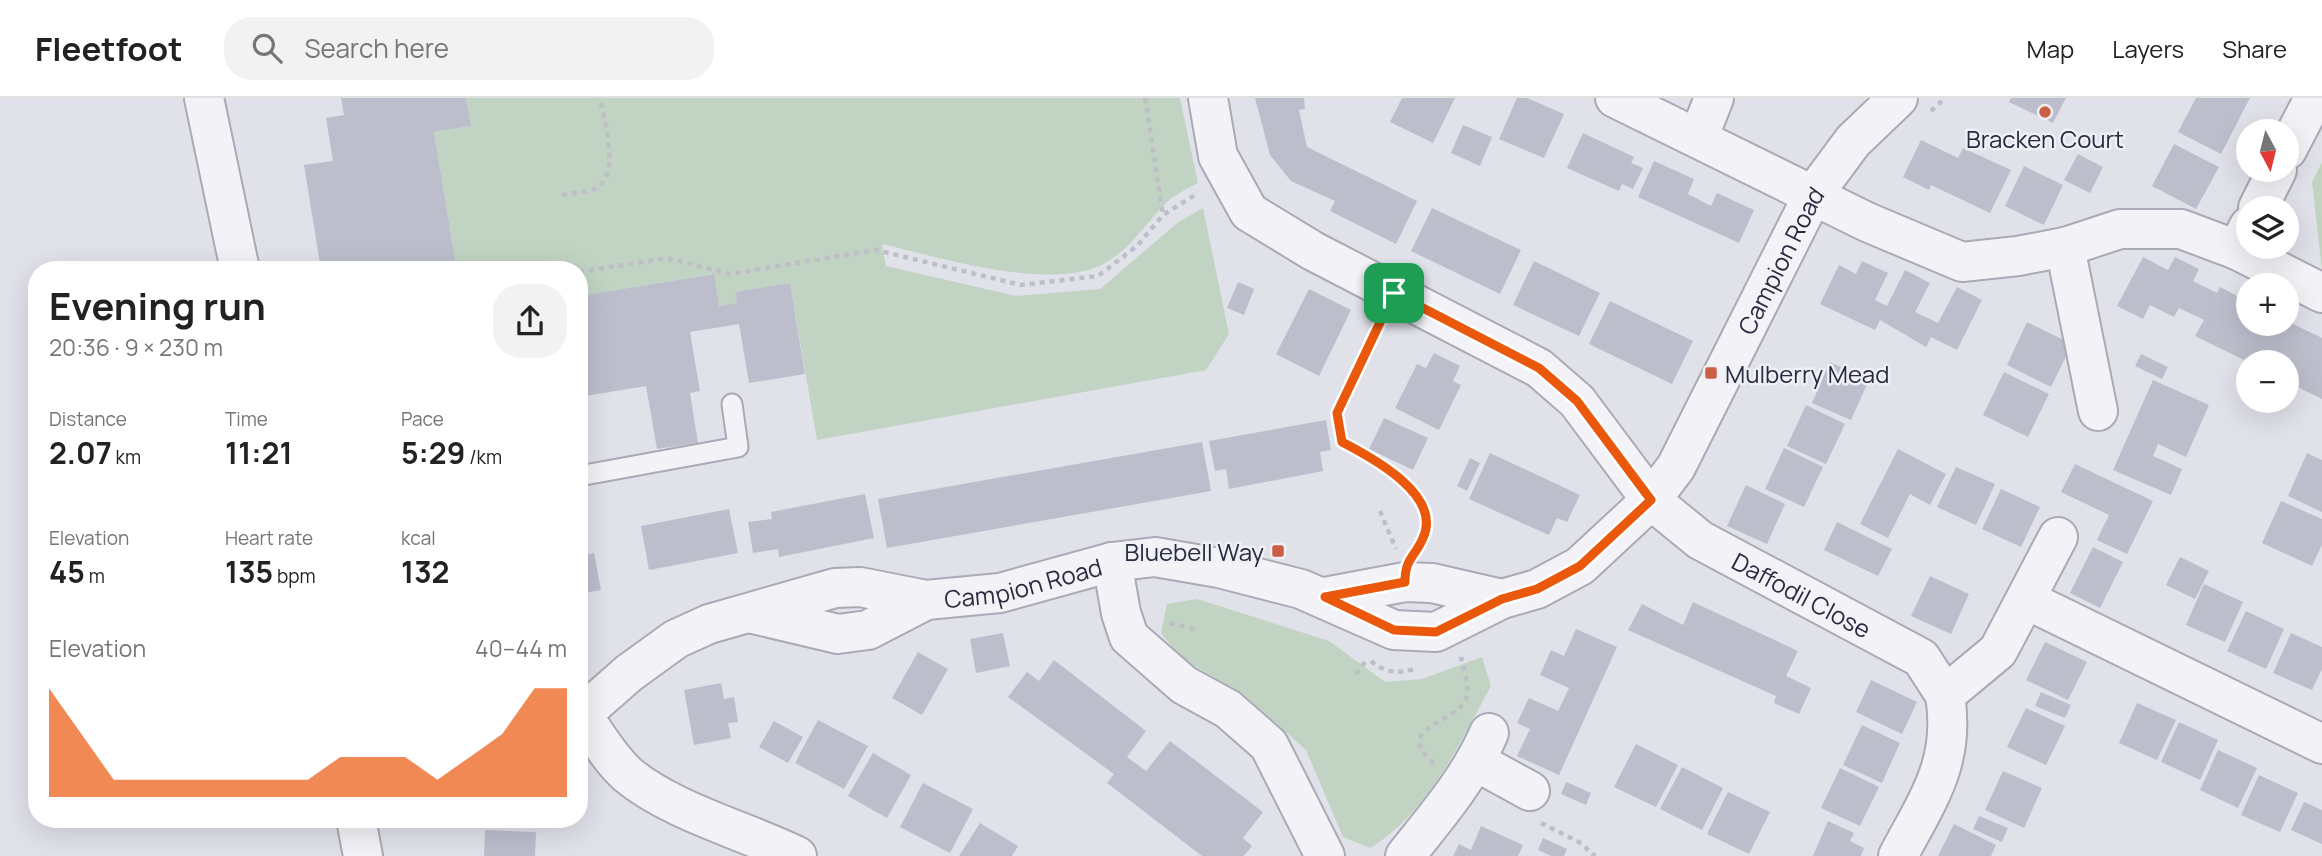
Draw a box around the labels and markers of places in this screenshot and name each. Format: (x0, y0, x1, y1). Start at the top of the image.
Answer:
marker: Bracken Court (2037, 104, 2053, 120)
place label: Bracken Court (1966, 122, 2124, 155)
pin (1364, 263, 1424, 323)
place label: Mulberry Mead (1725, 357, 1889, 390)
marker: Mulberry Mead (1703, 365, 1719, 381)
place label: Bluebell Way (1125, 535, 1264, 568)
marker: Bluebell Way (1270, 543, 1286, 559)

